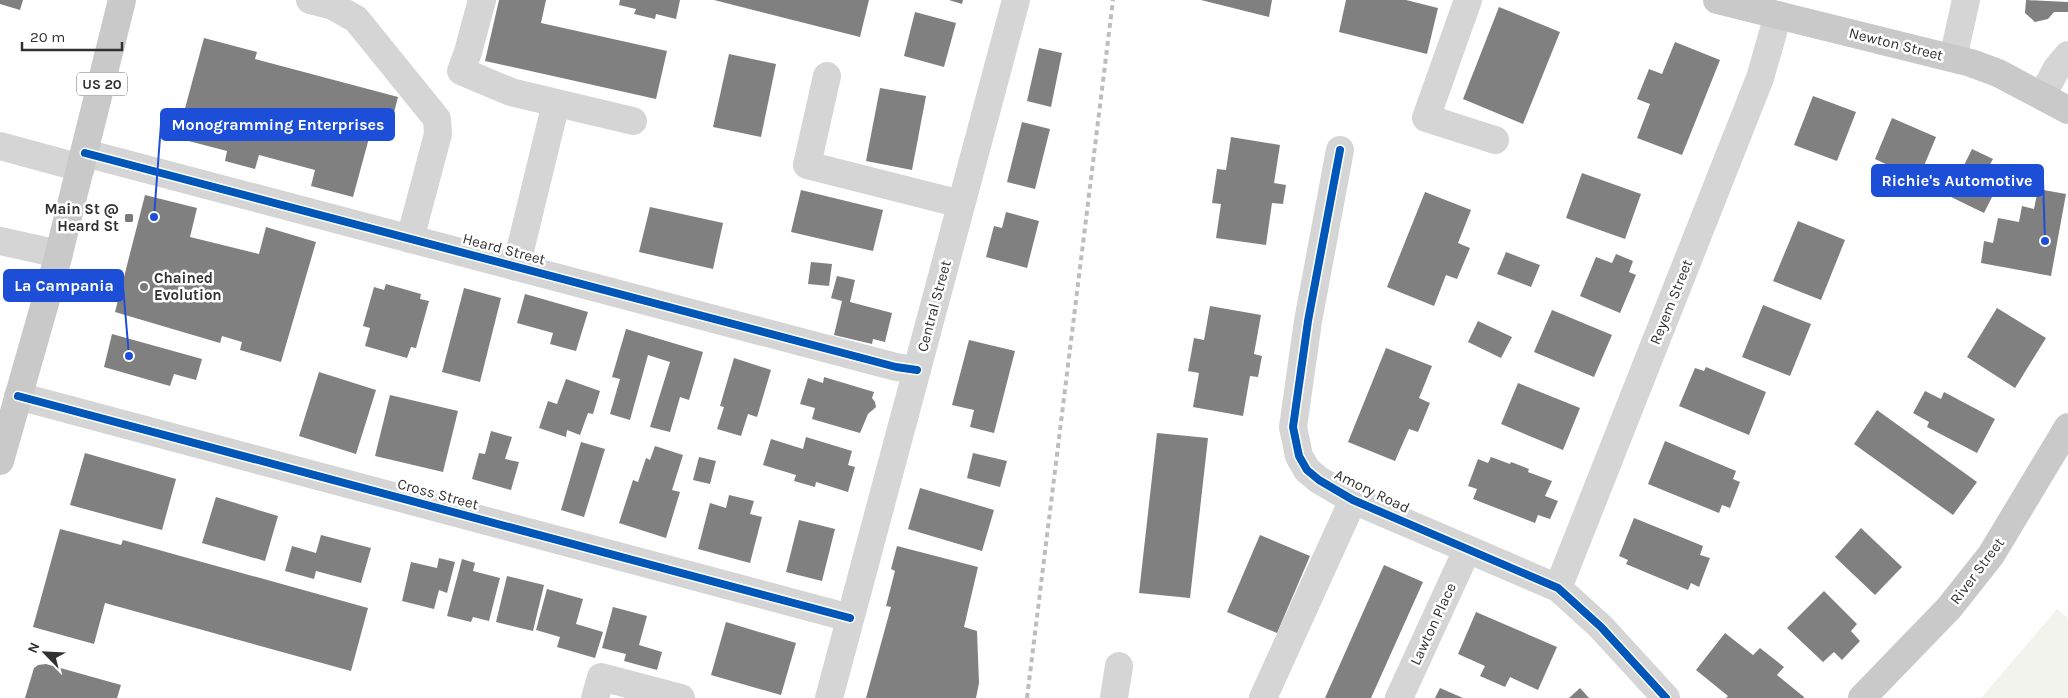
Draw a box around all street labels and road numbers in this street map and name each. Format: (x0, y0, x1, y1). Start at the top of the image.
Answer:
street label: Newton Street (1847, 24, 1945, 64)
road number: US 20 (77, 72, 127, 96)
street label: Heard Street (461, 229, 548, 269)
street label: Reyem Street (1646, 256, 1696, 347)
street label: Central Street (913, 258, 955, 354)
street label: Amory Road (1331, 465, 1413, 517)
street label: Cross Street (395, 475, 481, 514)
street label: River Street (1946, 534, 2008, 608)
street label: Lawton Place (1406, 580, 1460, 668)

